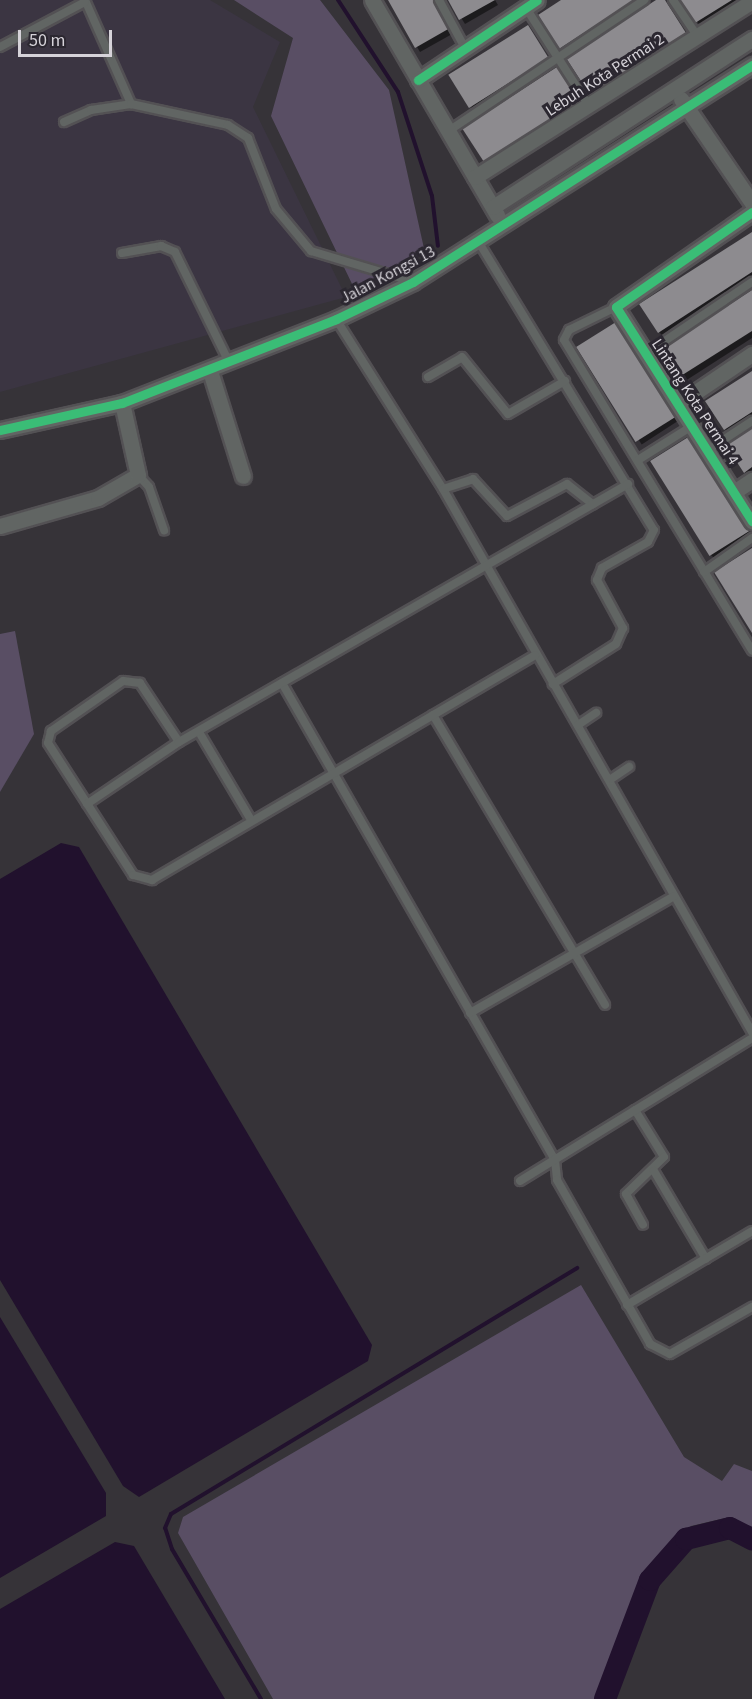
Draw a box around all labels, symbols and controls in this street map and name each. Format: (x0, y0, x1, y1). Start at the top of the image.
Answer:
scale bar (21, 18, 116, 56)
text: 50 m (29, 28, 65, 53)
street label: Lebuh Kota Permai 2 (542, 30, 668, 120)
street label: Jalan Kongsi 13 (337, 242, 439, 308)
street label: Lintang Kota Permai 4 (647, 336, 743, 468)

